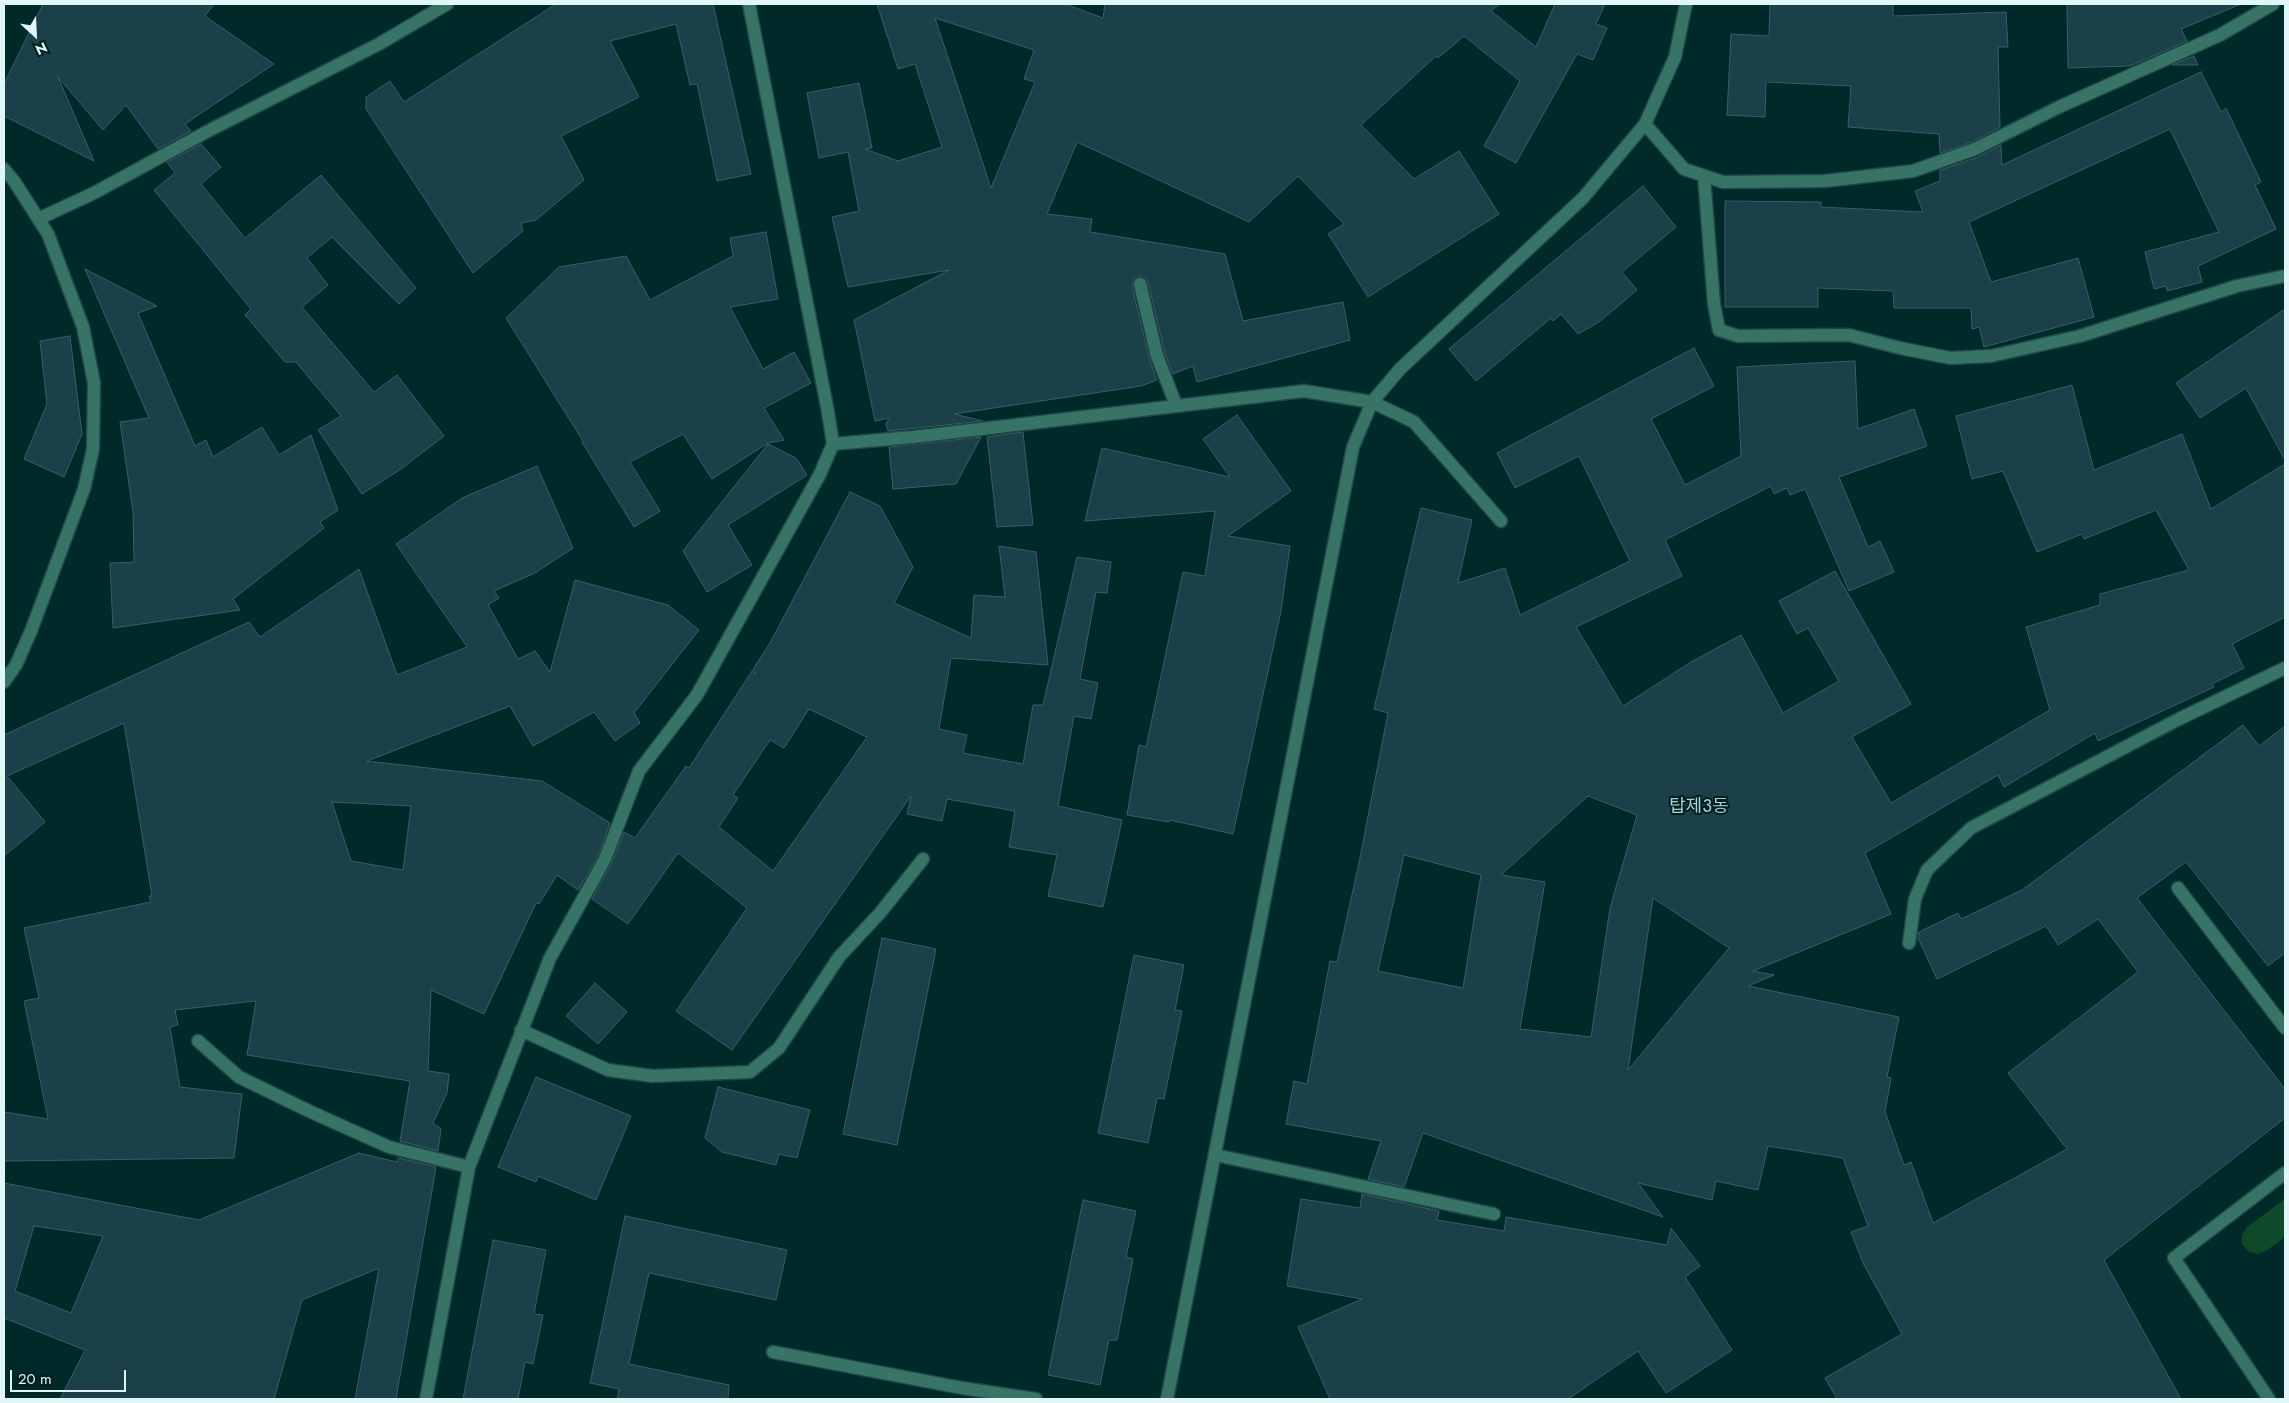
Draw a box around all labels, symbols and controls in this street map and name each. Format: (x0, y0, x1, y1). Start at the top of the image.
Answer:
north arrow (10, 10, 60, 60)
text: N (32, 37, 51, 60)
district label: 탑제3동 (1669, 797, 1729, 819)
scale bar (12, 1360, 129, 1392)
text: 20 m (18, 1368, 52, 1390)

